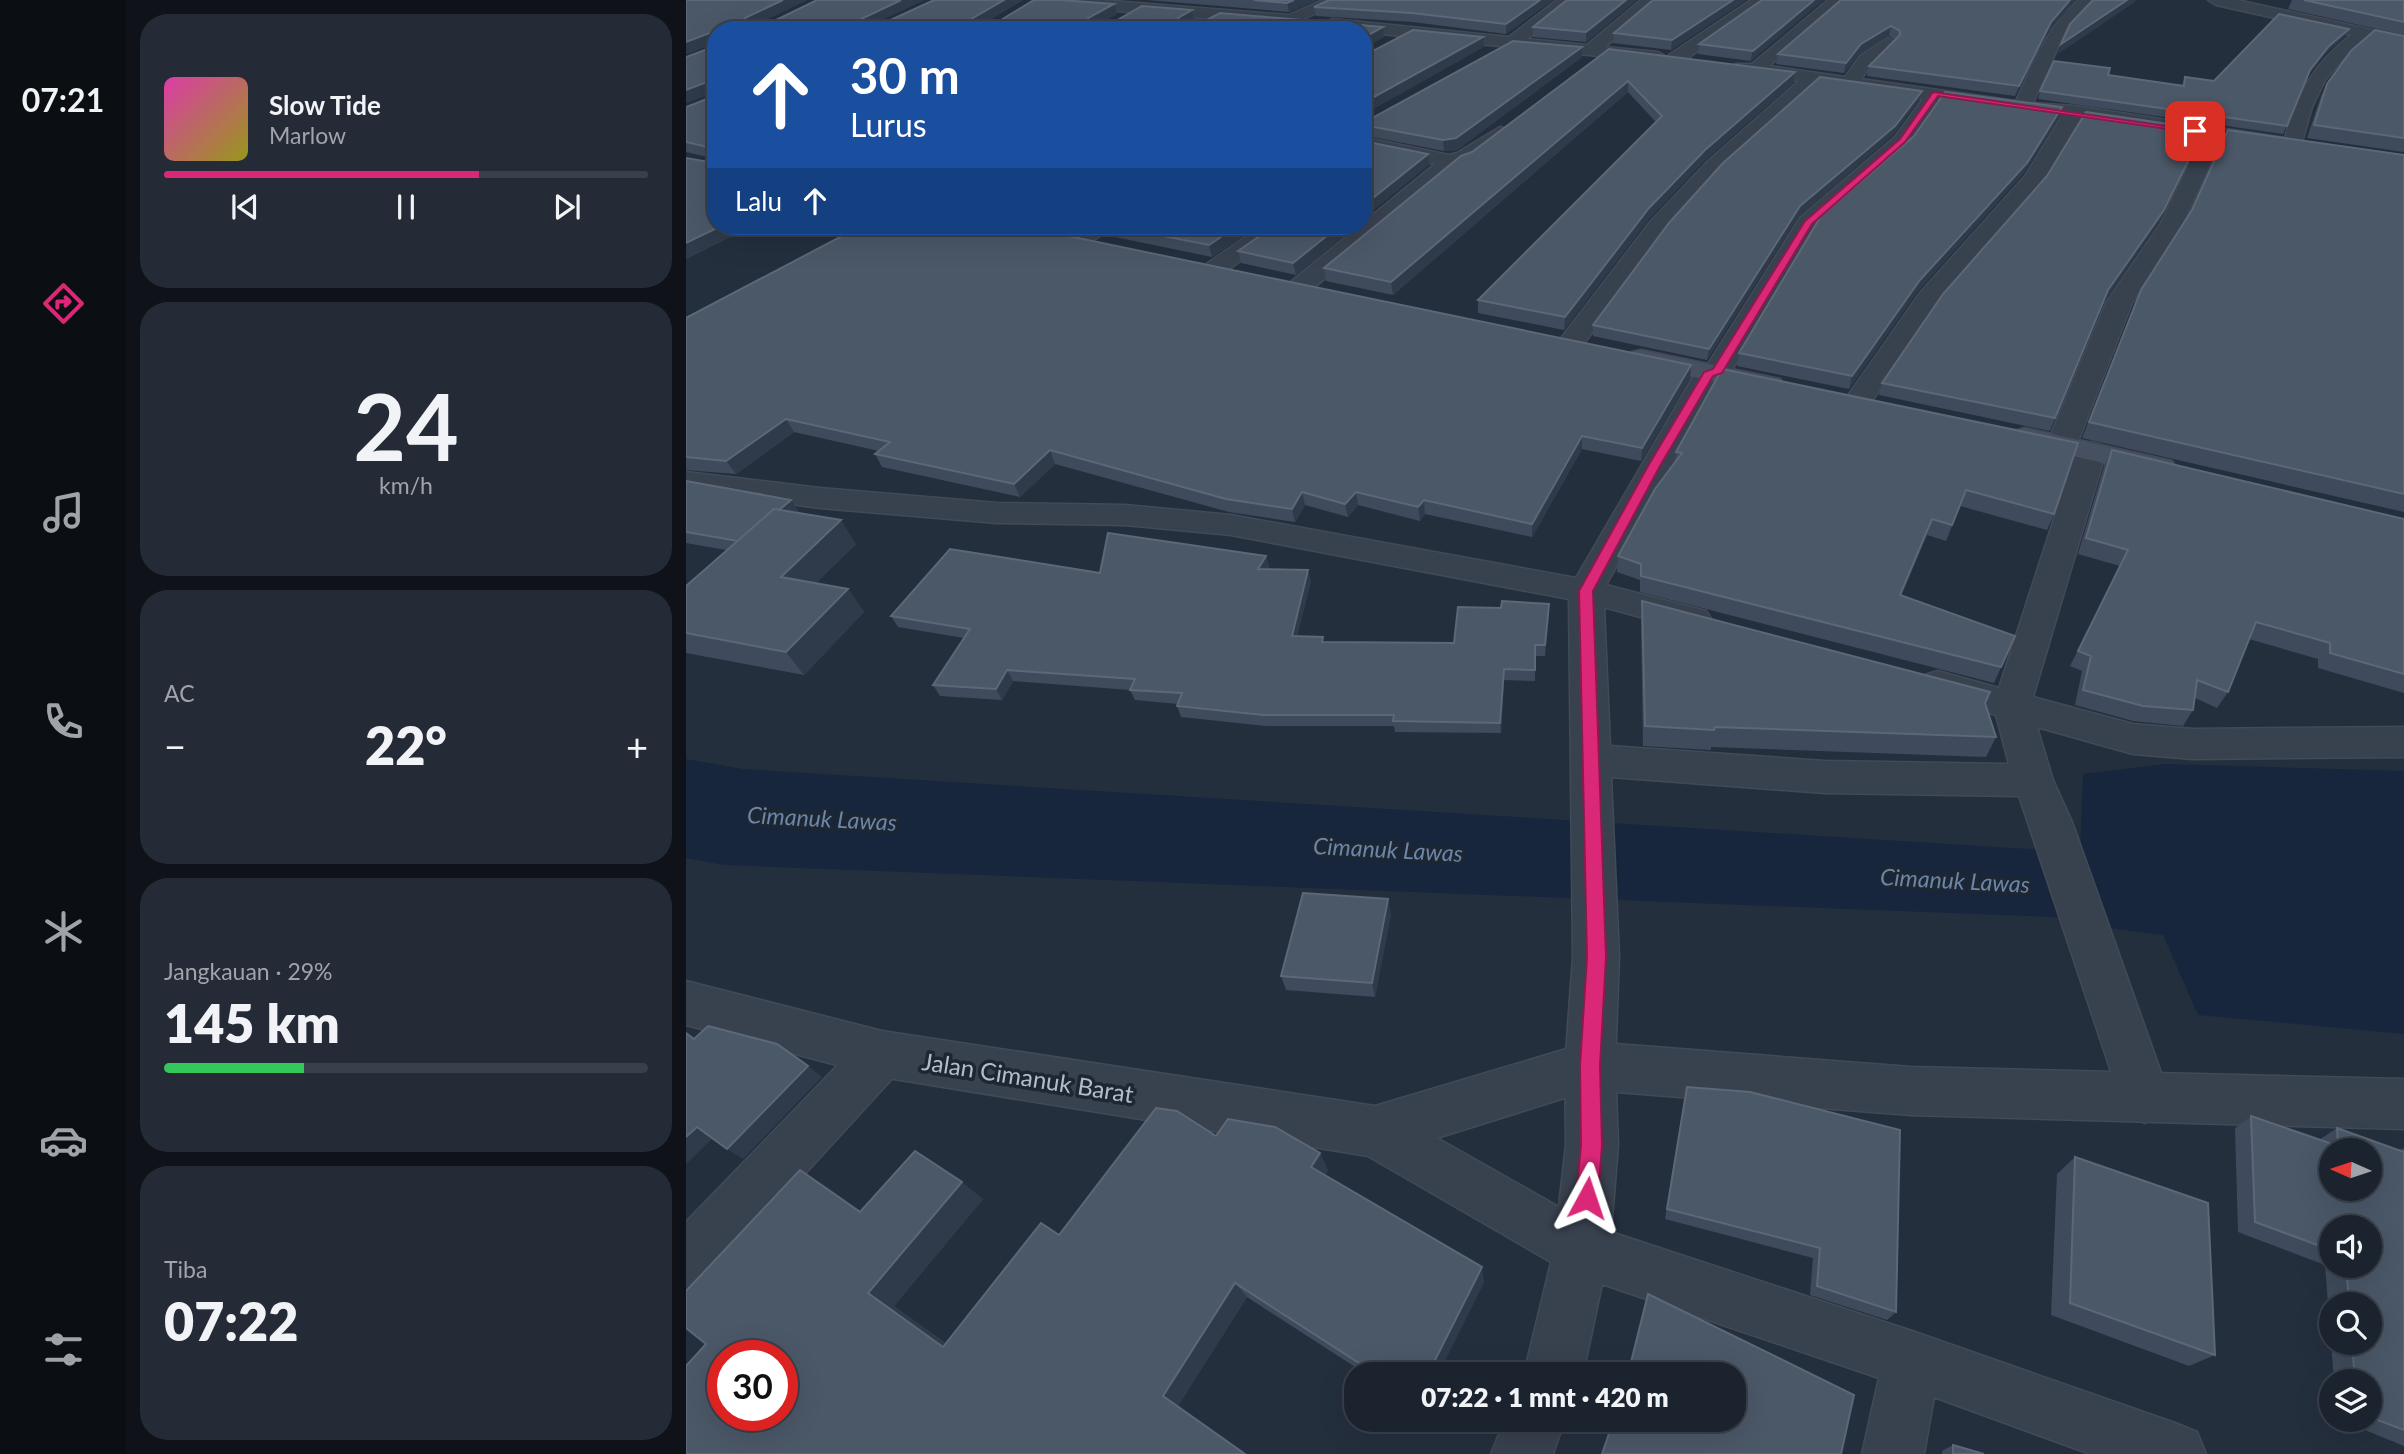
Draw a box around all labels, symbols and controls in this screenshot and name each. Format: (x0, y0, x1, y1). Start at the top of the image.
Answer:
text: 30 m (850, 46, 960, 104)
icon: ahead (735, 49, 826, 140)
text: 07:21 (22, 80, 104, 119)
text: Slow Tide (269, 89, 381, 121)
pin (2165, 101, 2225, 161)
text: Lurus (850, 105, 927, 144)
icon: arrive (2176, 112, 2214, 150)
text: Marlow (269, 121, 346, 149)
icon: ahead (796, 182, 834, 220)
text: Lalu (735, 185, 782, 217)
icon: previous (226, 188, 264, 226)
icon: pause (387, 188, 425, 226)
icon: next (548, 188, 586, 226)
icon: directions (39, 279, 88, 328)
text: 24 (353, 371, 459, 480)
text: km/h (379, 471, 433, 499)
icon: music (39, 488, 88, 537)
text: AC (164, 679, 195, 707)
icon: phone (39, 697, 88, 746)
text: 22° (365, 714, 447, 776)
text: − (164, 723, 186, 769)
text: + (626, 723, 648, 769)
water label: Cimanuk Lawas (746, 800, 898, 836)
water label: Cimanuk Lawas (1312, 831, 1464, 867)
water label: Cimanuk Lawas (1879, 862, 2031, 898)
icon: climate (39, 907, 88, 956)
text: Jangkauan · 29% (164, 957, 333, 985)
text: 145 km (164, 992, 340, 1054)
street label: Jalan Cimanuk Barat (920, 1046, 1136, 1108)
icon: car (39, 1116, 88, 1165)
north arrow (2319, 1138, 2382, 1200)
map controls (2319, 1138, 2382, 1432)
position arrow (1550, 1161, 1624, 1235)
button: sound (2319, 1215, 2382, 1278)
text: Tiba (164, 1255, 207, 1283)
text: 07:22 (164, 1290, 298, 1352)
button: search (2319, 1292, 2382, 1355)
icon: filters (39, 1325, 88, 1374)
speed limit sign: 30 (707, 1340, 798, 1431)
button: layers (2319, 1369, 2382, 1432)
text: 07:22 · 1 mnt · 420 m (1421, 1381, 1669, 1413)

